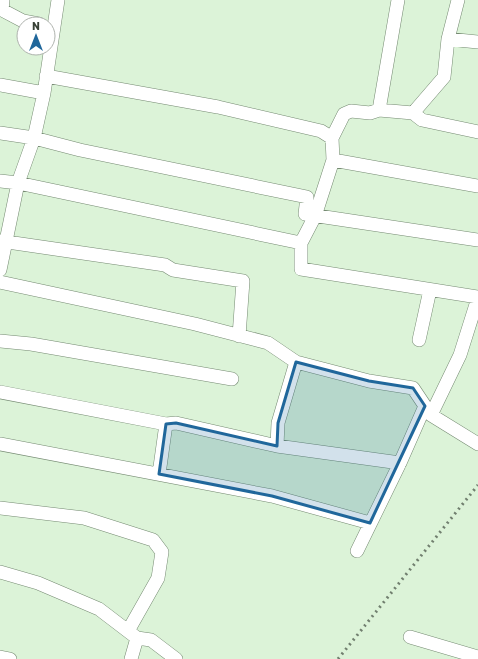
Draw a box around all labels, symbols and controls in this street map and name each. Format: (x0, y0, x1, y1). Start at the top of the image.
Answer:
north arrow (16, 16, 56, 56)
text: N (32, 20, 40, 33)

